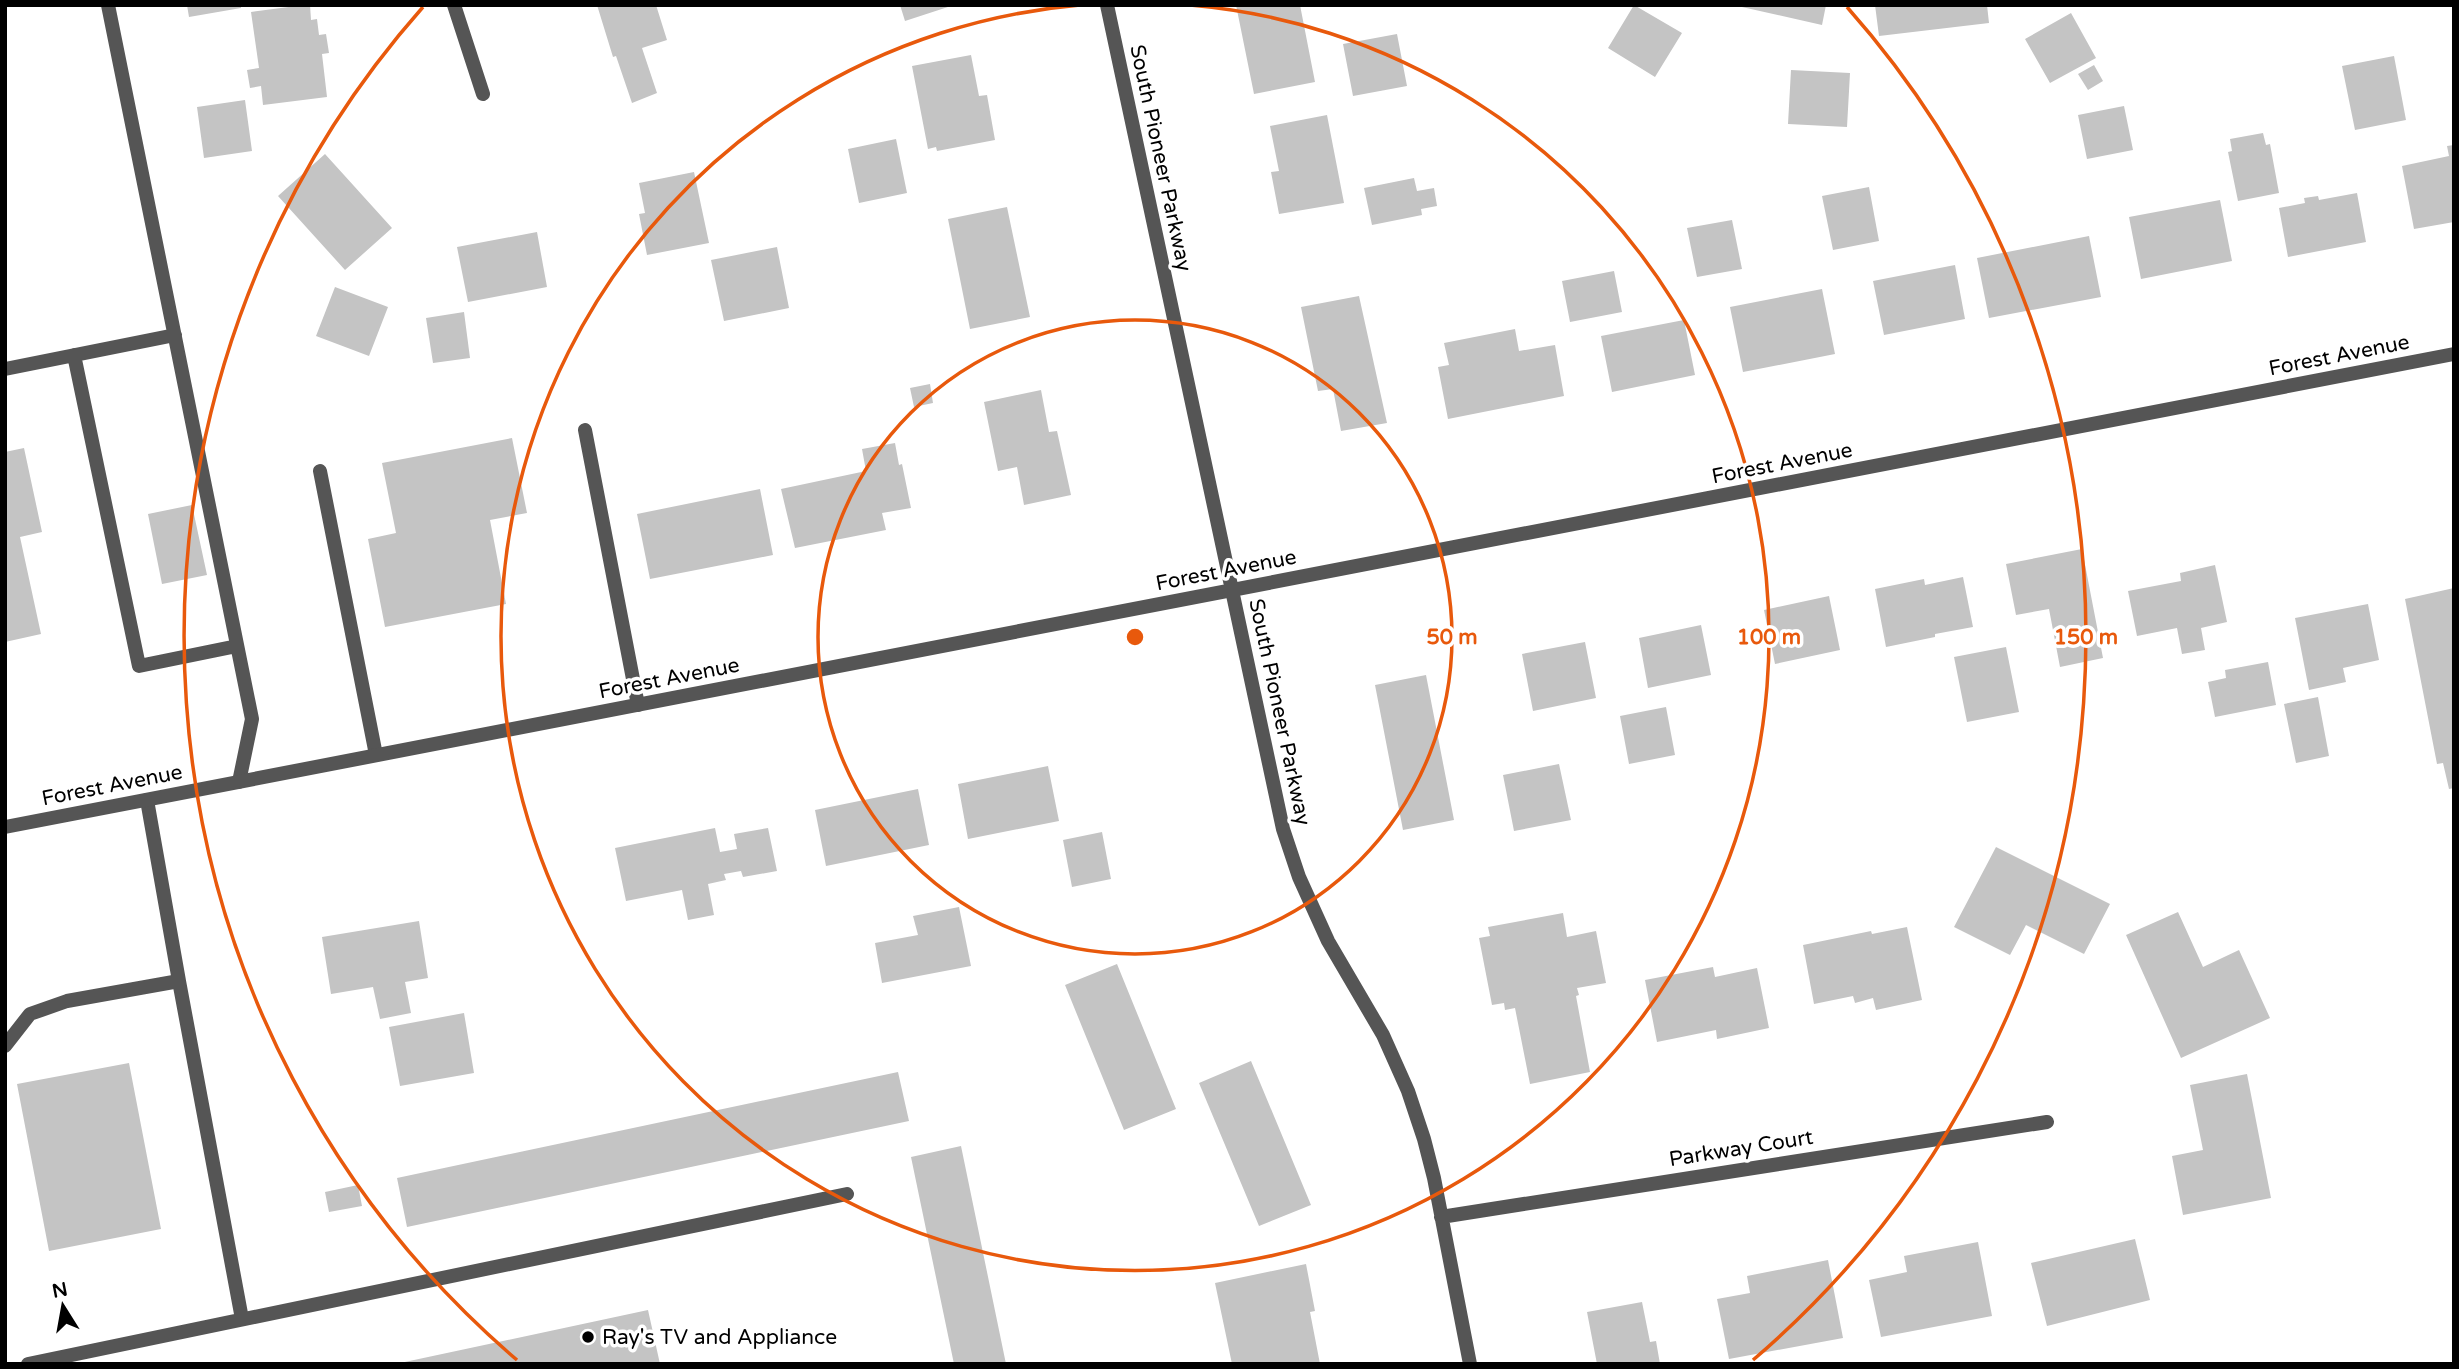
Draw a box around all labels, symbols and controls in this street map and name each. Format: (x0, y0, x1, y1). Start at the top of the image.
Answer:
street label: South Pioneer Parkway (1124, 43, 1197, 274)
street label: Forest Avenue (2267, 330, 2412, 381)
street label: Forest Avenue (1710, 438, 1855, 489)
street label: Forest Avenue (1154, 545, 1299, 596)
street label: South Pioneer Parkway (1243, 597, 1316, 828)
centre of rings (1123, 625, 1147, 649)
text: 50 m (1426, 625, 1478, 650)
text: 100 m (1737, 625, 1801, 650)
text: 150 m (2054, 625, 2118, 650)
street label: Forest Avenue (597, 653, 742, 704)
street label: Forest Avenue (40, 760, 185, 811)
street label: Parkway Court (1667, 1125, 1815, 1172)
north arrow (28, 1271, 98, 1341)
text: N (50, 1278, 70, 1303)
place label: Ray's TV and Appliance (602, 1325, 837, 1350)
marker: Ray's TV and Appliance (580, 1329, 596, 1345)

